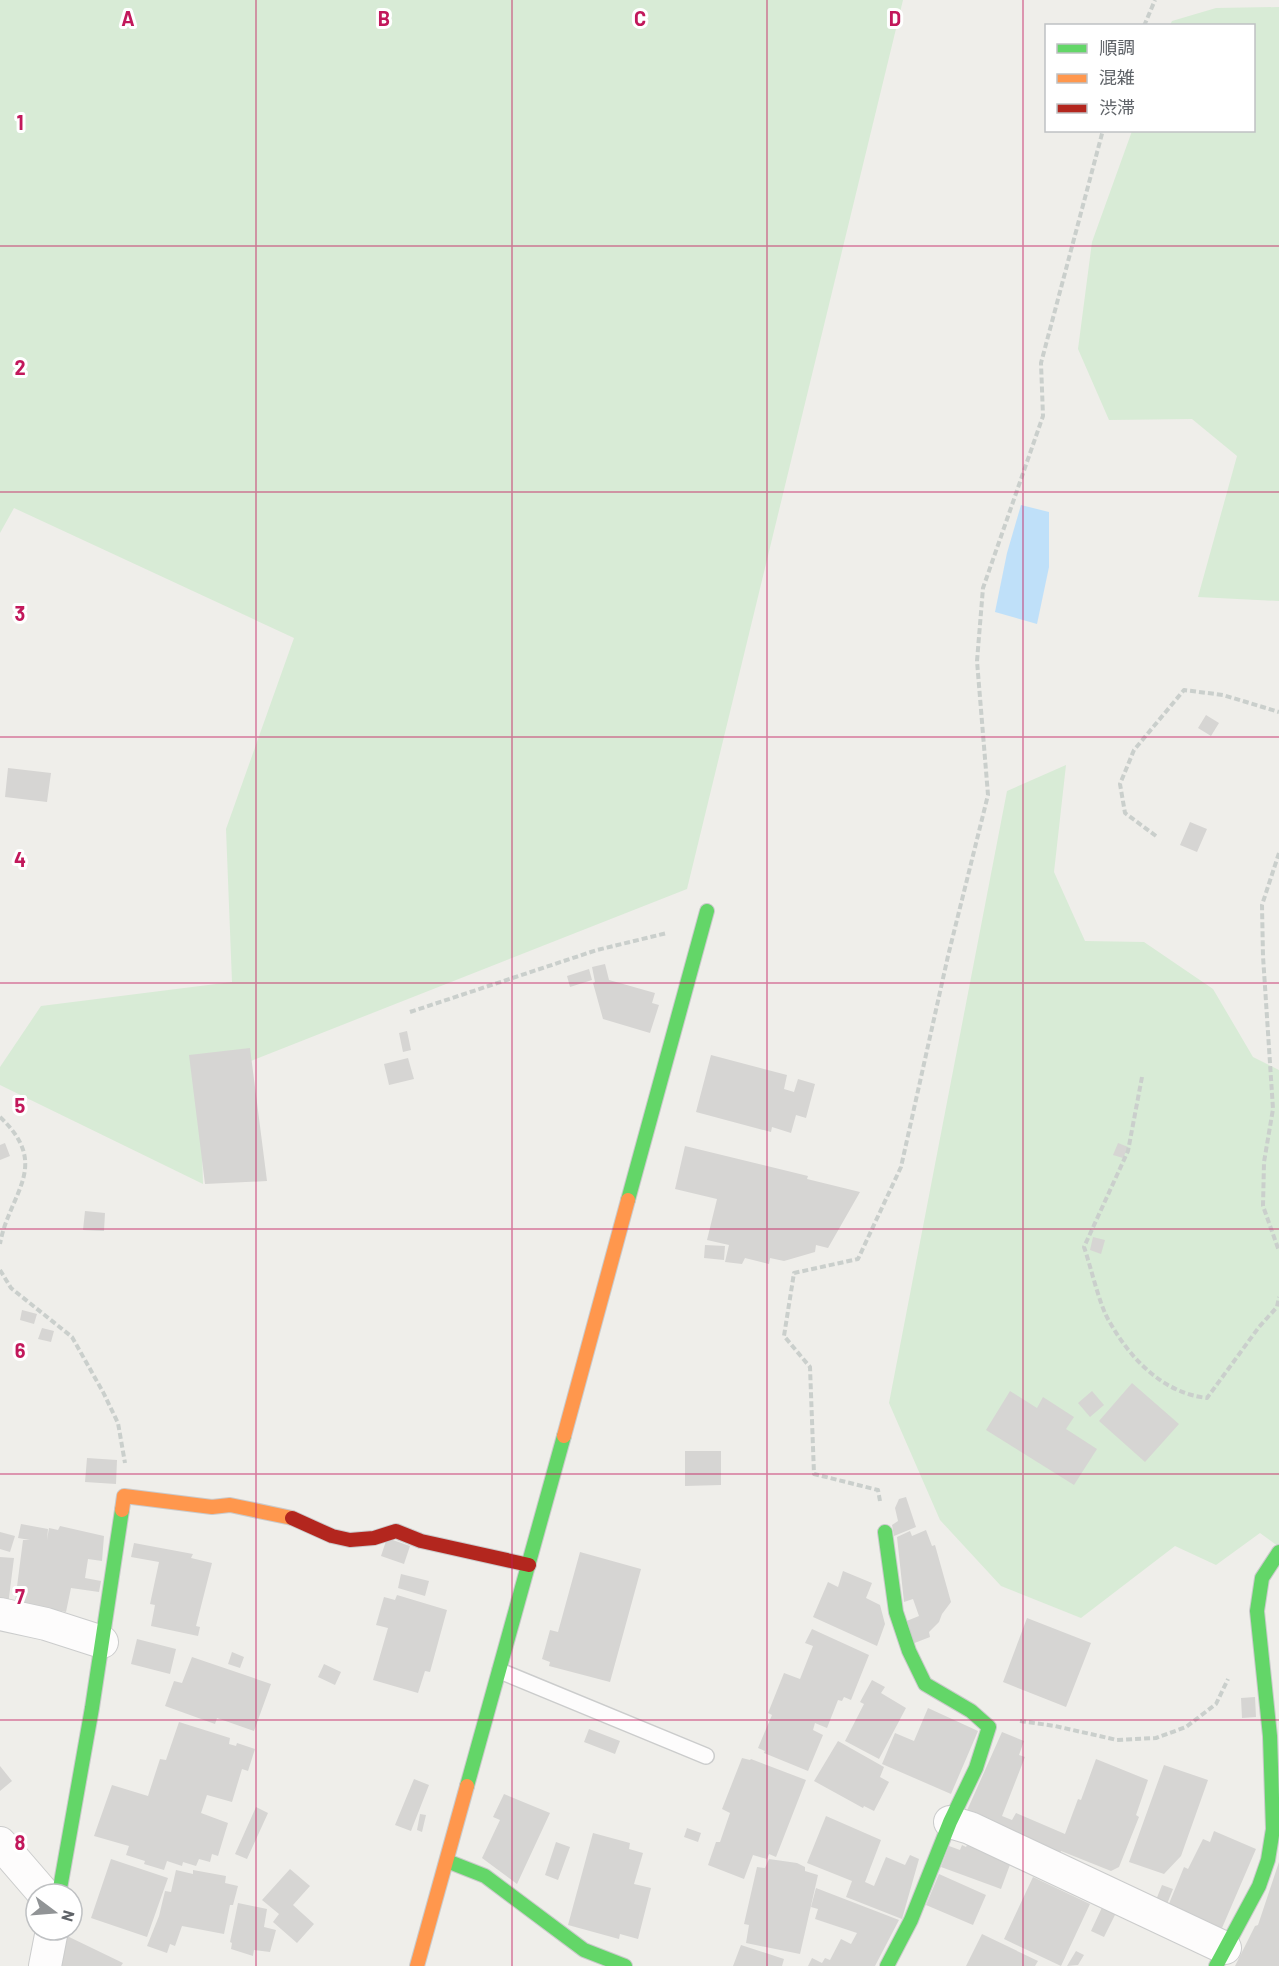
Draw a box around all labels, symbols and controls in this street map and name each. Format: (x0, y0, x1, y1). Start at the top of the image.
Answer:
text: A (121, 6, 135, 30)
text: B (378, 6, 390, 30)
text: C (634, 6, 646, 30)
text: D (889, 6, 901, 30)
legend (1045, 24, 1255, 132)
text: 順調 (1099, 36, 1135, 58)
text: 混雑 (1099, 66, 1135, 88)
text: 渋滞 (1099, 96, 1135, 118)
text: 1 (16, 110, 24, 134)
text: 2 (14, 355, 26, 379)
text: 3 (15, 601, 25, 625)
text: 4 (14, 847, 26, 871)
text: 5 (15, 1093, 26, 1117)
text: 6 (15, 1338, 26, 1362)
text: 7 (15, 1584, 25, 1608)
text: 8 (15, 1830, 26, 1854)
north arrow (24, 1882, 84, 1942)
text: N (58, 1909, 79, 1924)

